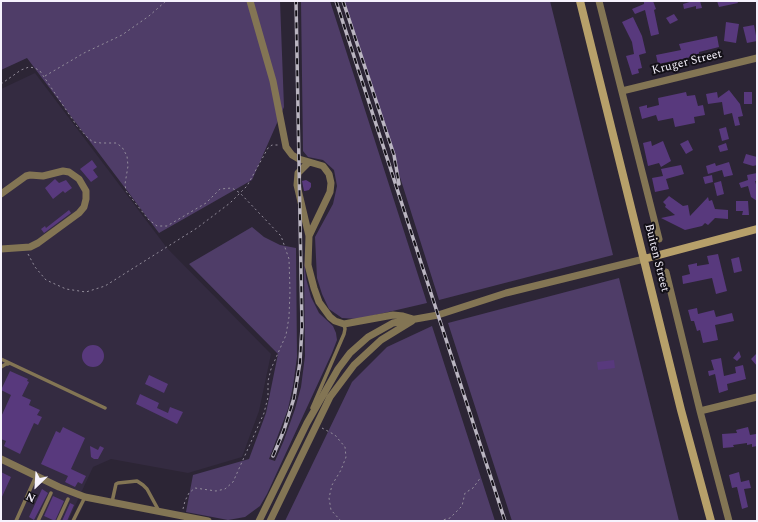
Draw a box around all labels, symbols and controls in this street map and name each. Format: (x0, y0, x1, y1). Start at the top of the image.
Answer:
street label: Kruger Street (651, 47, 723, 79)
street label: Buiten Street (641, 222, 671, 294)
north arrow (16, 466, 56, 506)
text: N (23, 488, 38, 507)

